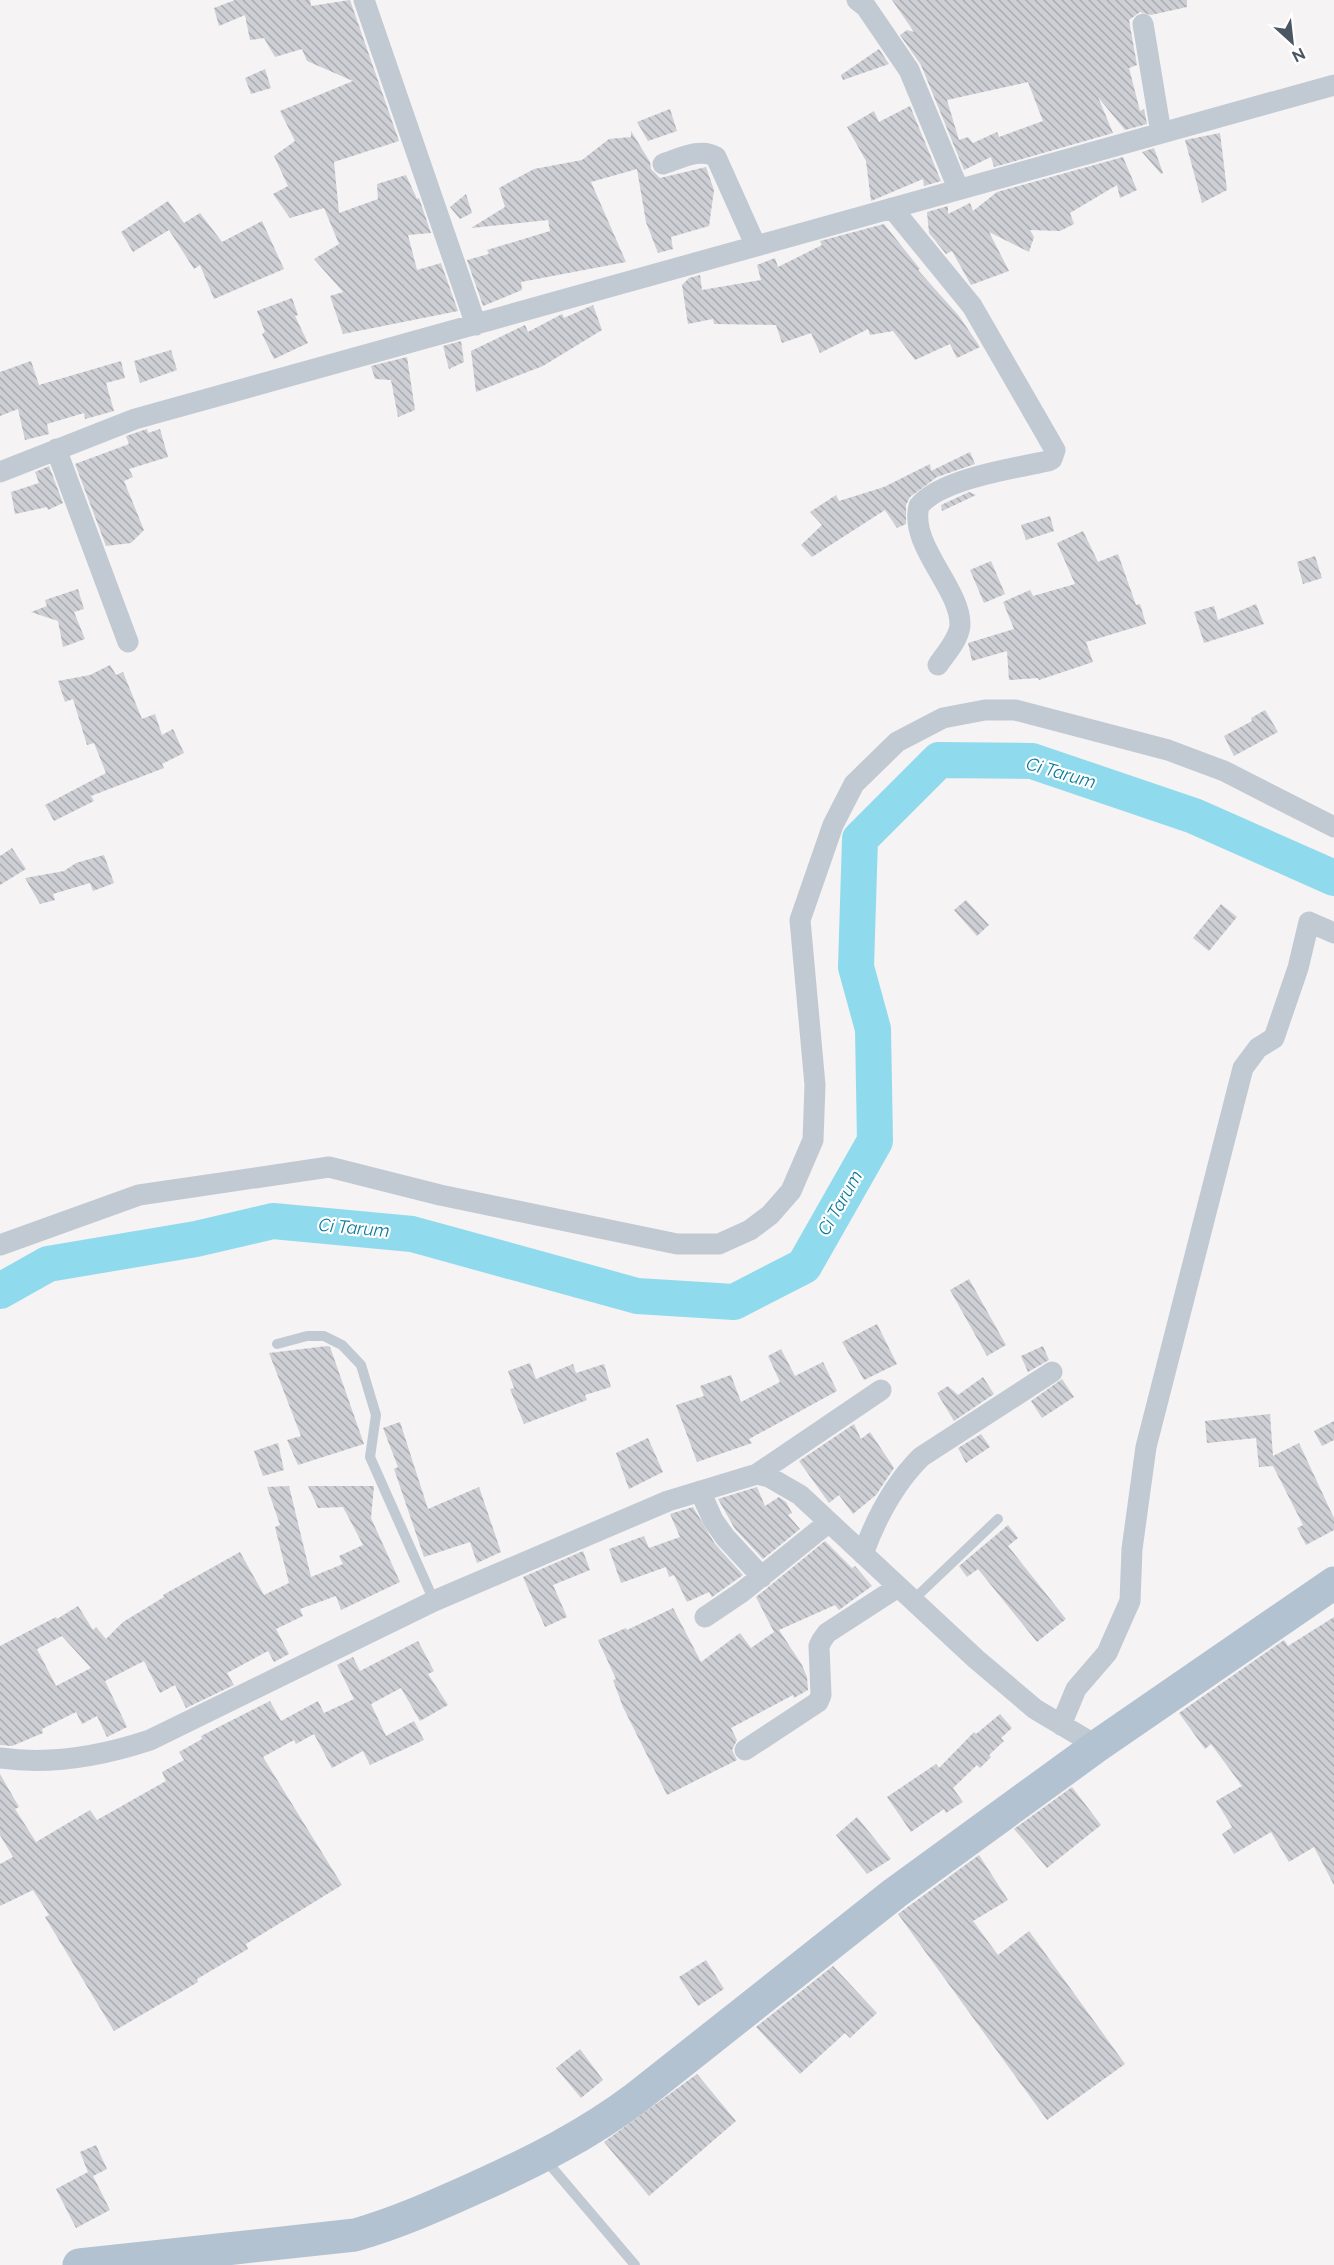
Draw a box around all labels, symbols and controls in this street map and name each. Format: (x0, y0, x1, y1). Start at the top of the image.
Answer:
north arrow (1262, 12, 1322, 72)
text: N (1289, 44, 1308, 66)
water label: Ci Tarum (1024, 753, 1098, 792)
water label: Ci Tarum (813, 1167, 866, 1239)
water label: Ci Tarum (318, 1214, 390, 1241)

